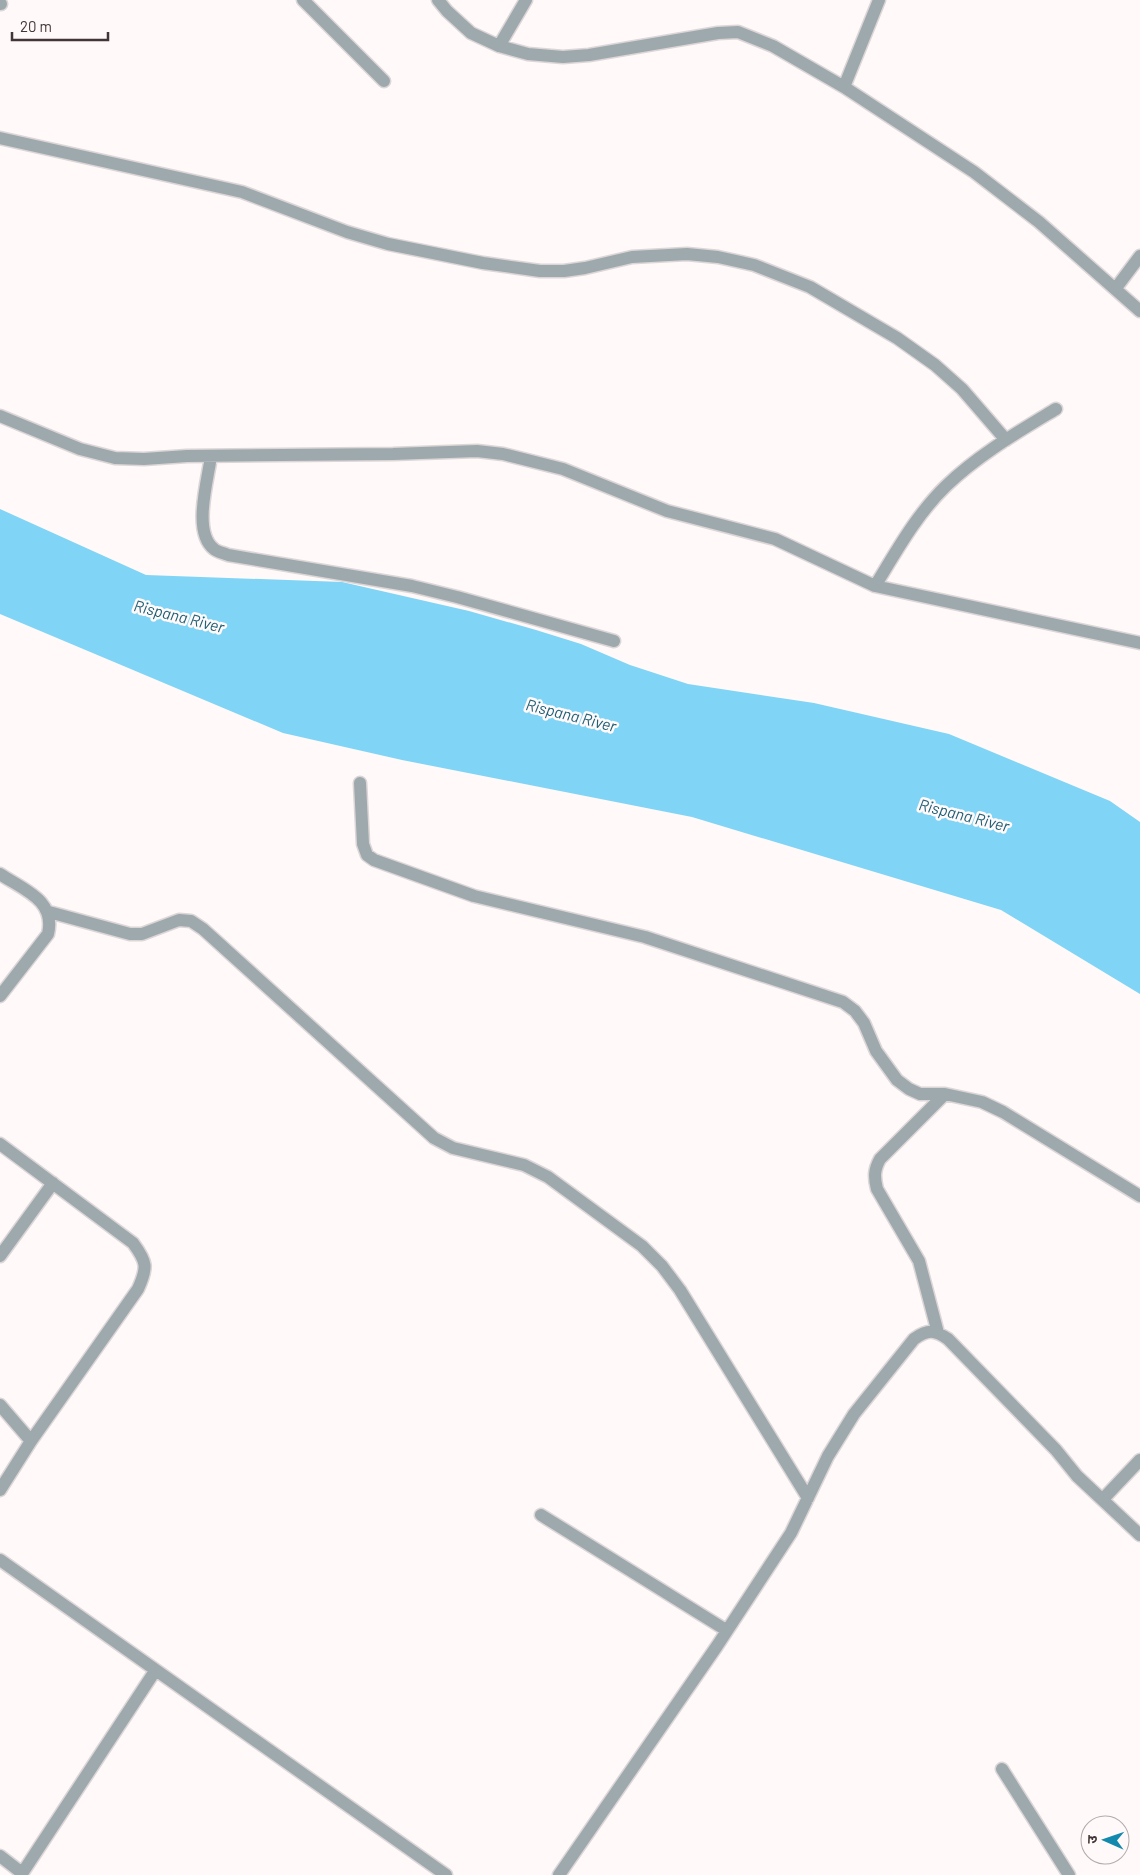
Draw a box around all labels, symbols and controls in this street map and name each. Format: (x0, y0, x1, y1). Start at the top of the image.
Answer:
scale bar (12, 10, 109, 42)
text: 20 m (20, 17, 52, 35)
water label: Rispana River (132, 595, 228, 636)
water label: Rispana River (524, 694, 620, 735)
water label: Rispana River (917, 794, 1013, 835)
north arrow (1080, 1815, 1130, 1865)
text: उ (1083, 1834, 1100, 1844)

